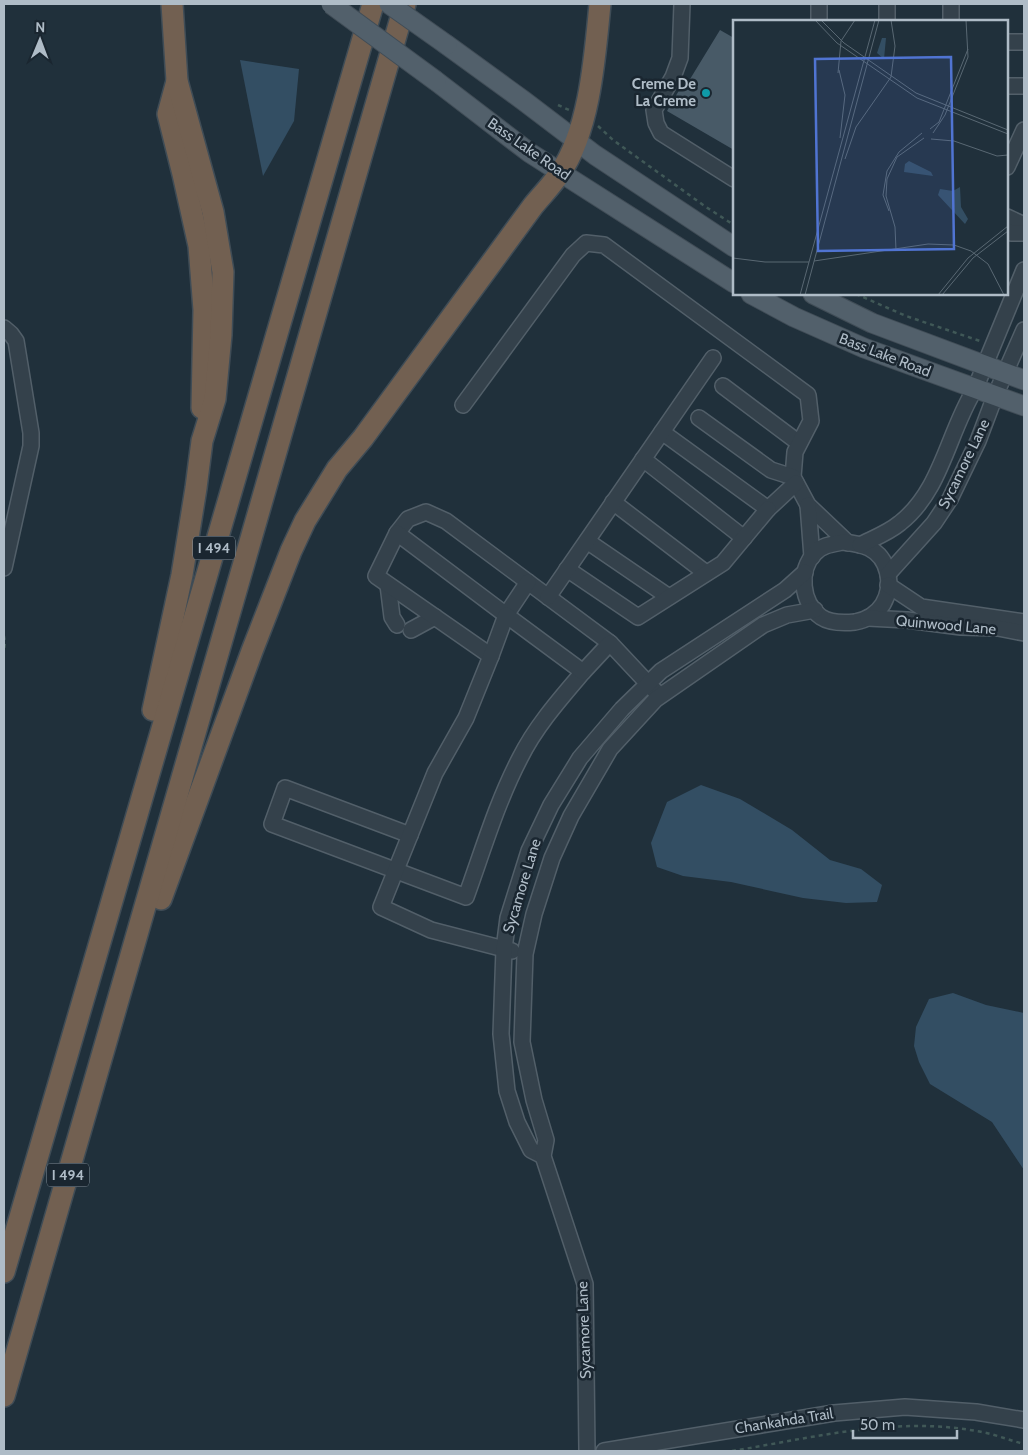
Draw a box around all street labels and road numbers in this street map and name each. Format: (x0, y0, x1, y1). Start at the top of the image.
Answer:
street label: Bass Lake Road (484, 114, 574, 184)
street label: Bass Lake Road (837, 329, 933, 381)
street label: Sycamore Lane (934, 416, 994, 512)
road number: I 494 (193, 536, 235, 560)
street label: Quinwood Lane (895, 612, 997, 638)
street label: Sycamore Lane (499, 836, 545, 935)
road number: I 494 (47, 1164, 89, 1186)
street label: Sycamore Lane (573, 1281, 595, 1379)
street label: Chankahda Trail (734, 1404, 835, 1438)

